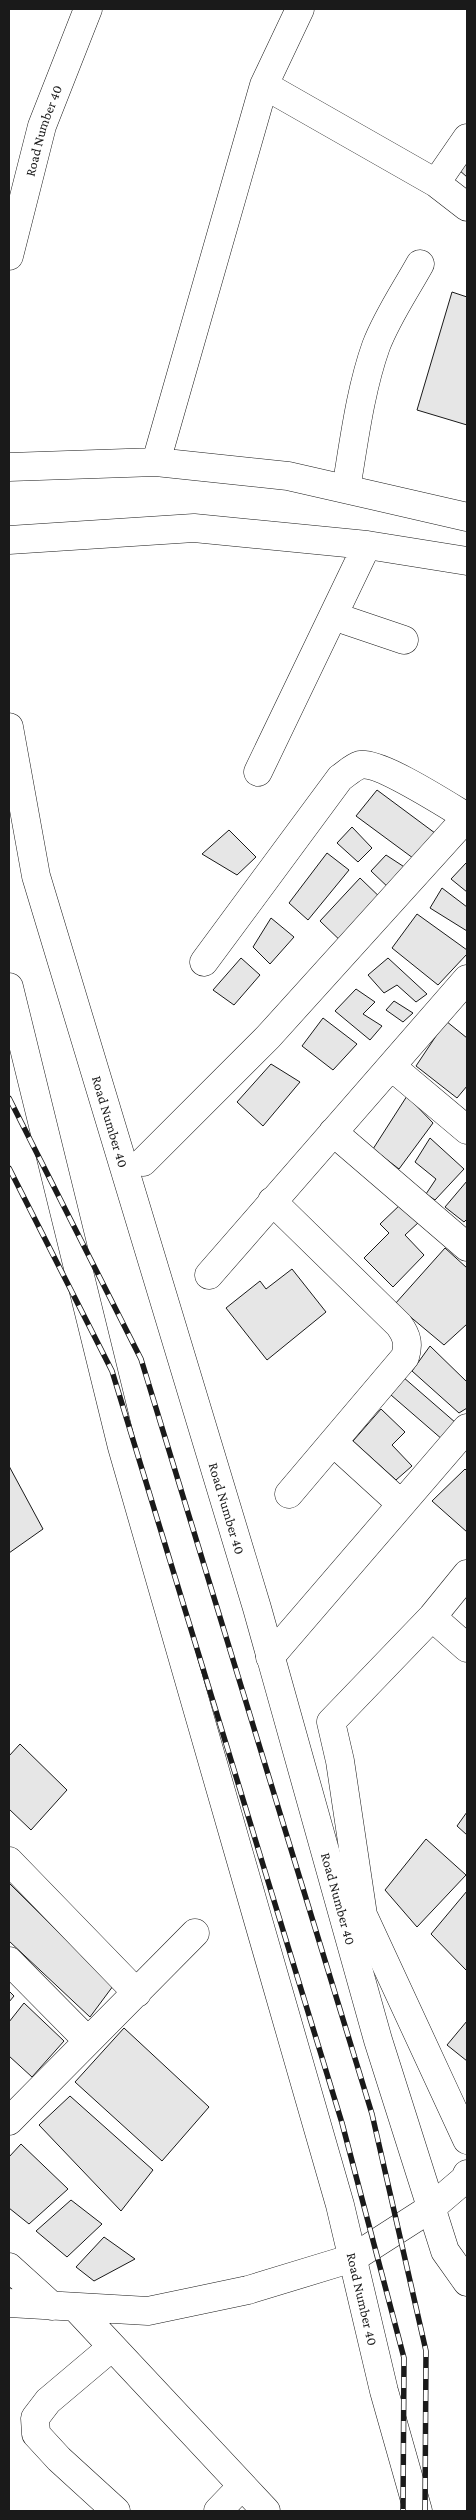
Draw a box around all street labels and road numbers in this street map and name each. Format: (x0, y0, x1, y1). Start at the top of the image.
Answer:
street label: Road Number 40 (22, 83, 65, 178)
street label: Road Number 40 (89, 1074, 132, 1169)
street label: Road Number 40 (206, 1461, 248, 1556)
street label: Road Number 40 (318, 1851, 359, 1947)
street label: Road Number 40 (344, 2251, 381, 2347)

